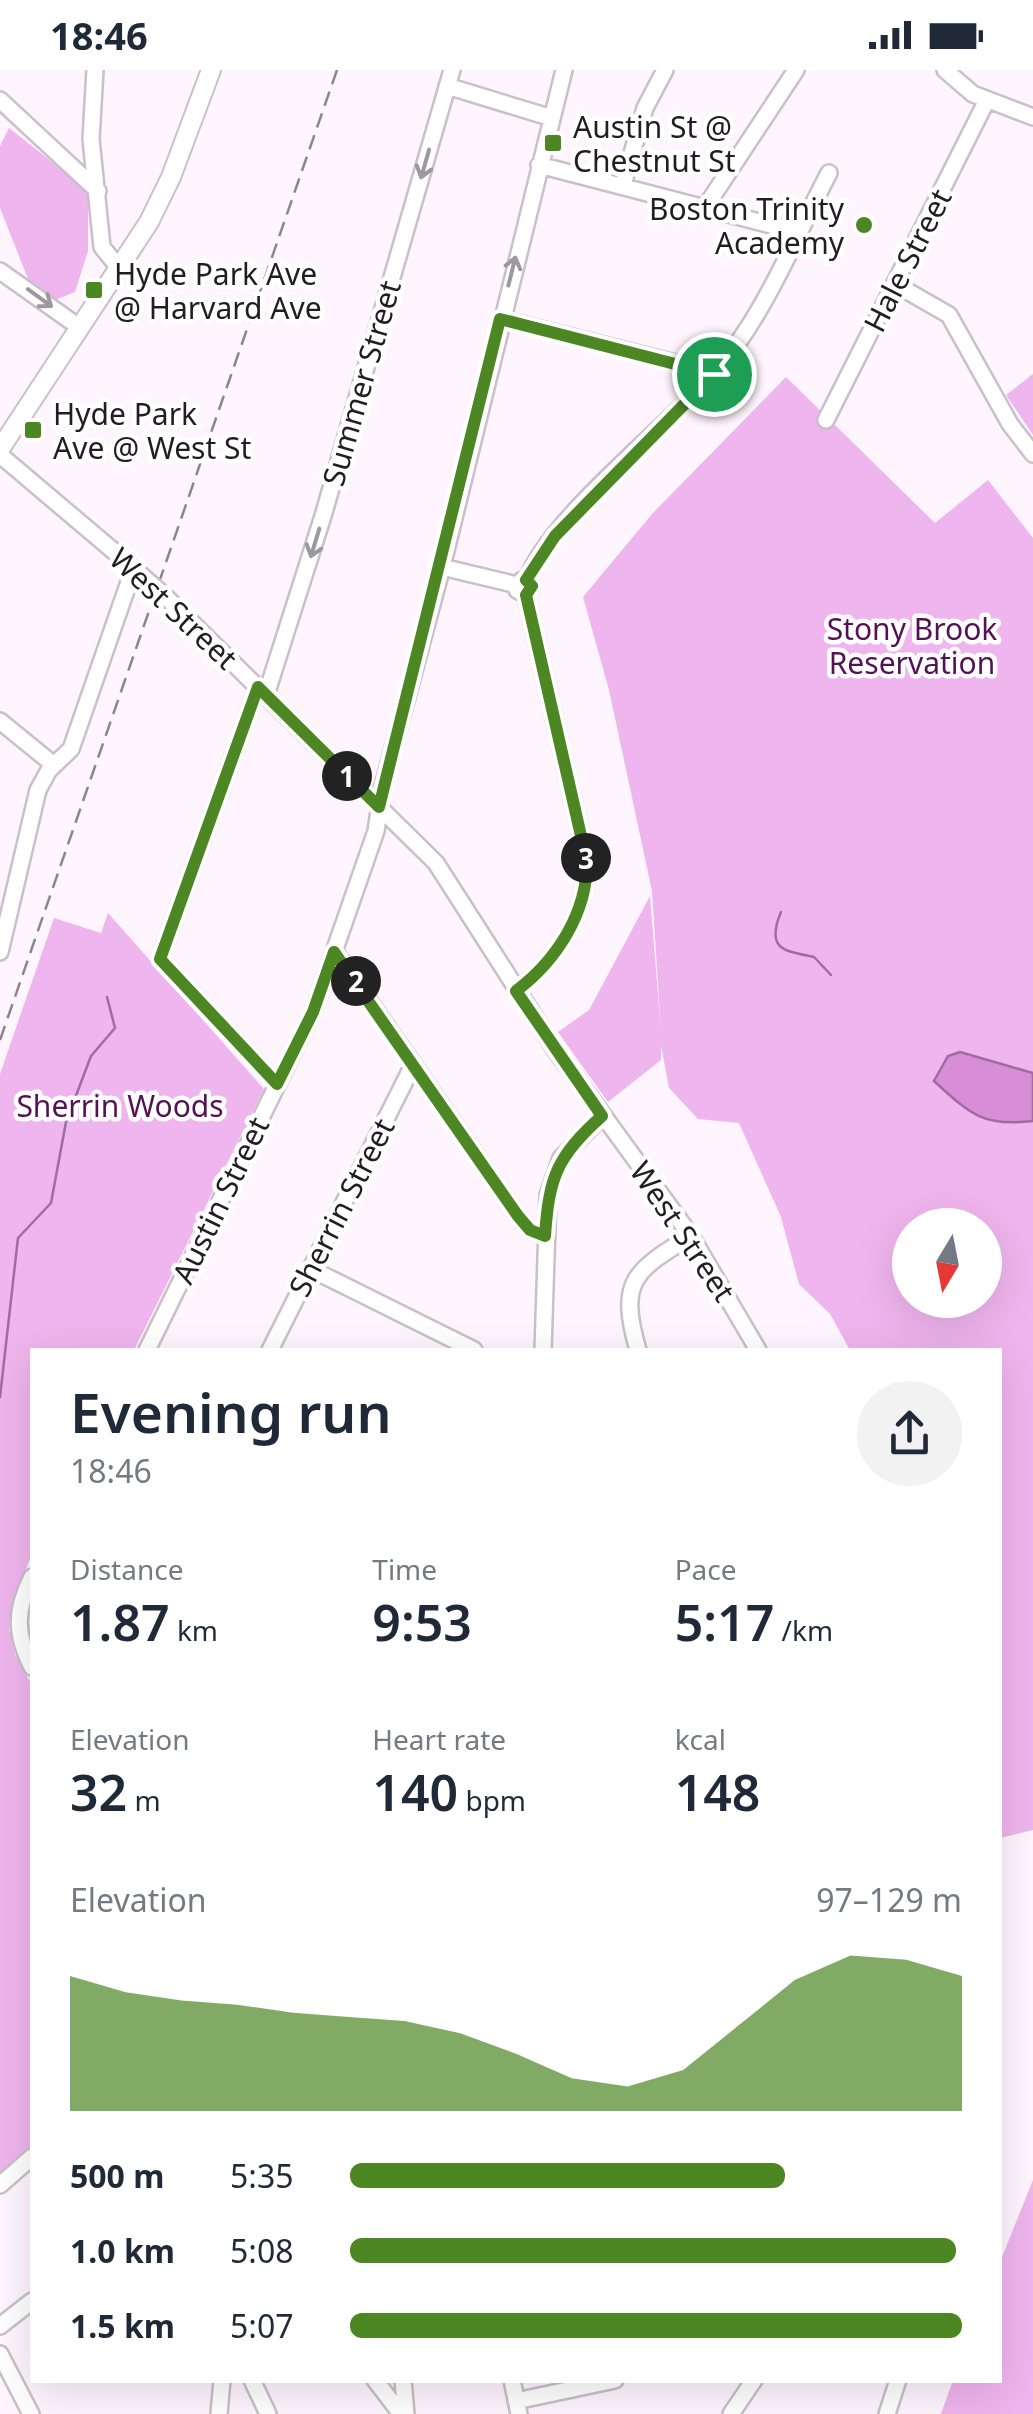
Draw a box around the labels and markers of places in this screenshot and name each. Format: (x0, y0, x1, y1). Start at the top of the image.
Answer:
place label: Austin St @ Chestnut St (573, 106, 736, 181)
marker: Austin St @ Chestnut St (542, 132, 564, 154)
place label: Boston Trinity Academy (649, 188, 845, 263)
marker: Boston Trinity Academy (853, 214, 875, 236)
place label: Hyde Park Ave @ Harvard Ave (114, 253, 322, 328)
marker: Hyde Park Ave @ Harvard Ave (83, 279, 105, 301)
pin (672, 332, 757, 417)
place label: Hyde Park Ave @ West St (53, 393, 252, 468)
marker: Hyde Park Ave @ West St (22, 419, 44, 441)
pin: 1 (322, 751, 372, 801)
pin: 3 (561, 833, 611, 883)
pin: 2 (331, 956, 381, 1006)

